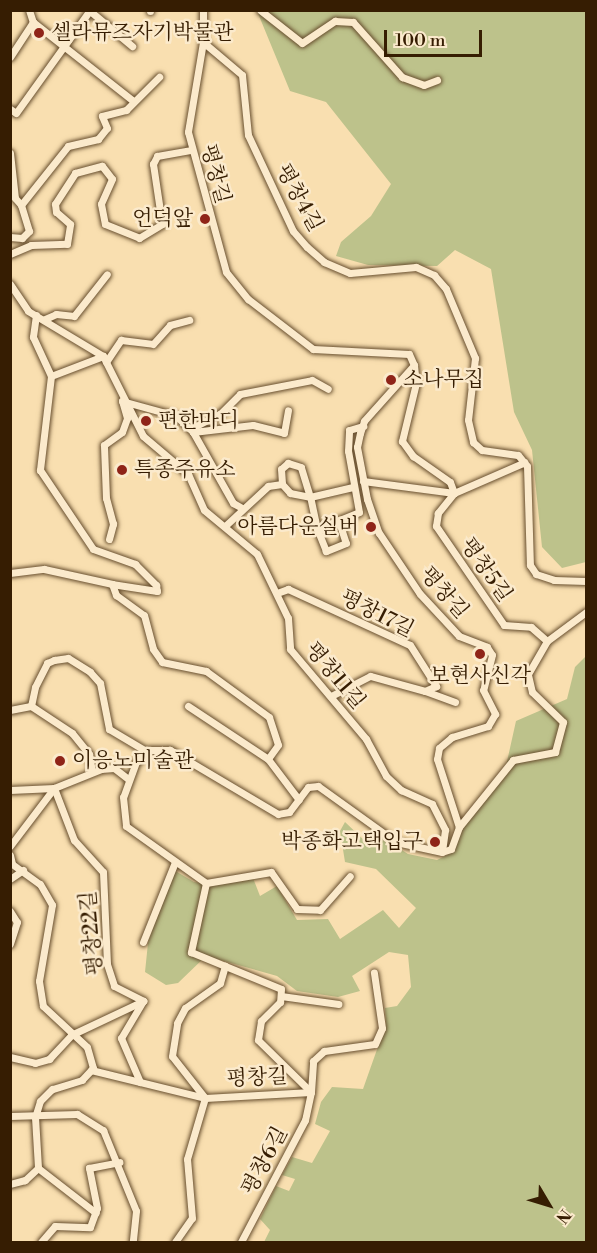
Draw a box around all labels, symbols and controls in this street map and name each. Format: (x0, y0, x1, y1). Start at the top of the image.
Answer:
scale bar (387, 18, 484, 56)
place label: 셀라뮤즈자기박물관 (51, 20, 234, 46)
marker: 셀라뮤즈자기박물관 (32, 26, 46, 40)
text: 100 m (395, 29, 446, 52)
street label: 평창길 (195, 141, 235, 207)
street label: 평창4길 (270, 160, 328, 236)
place label: 언덕앞 (132, 206, 193, 232)
marker: 언덕앞 (198, 212, 212, 226)
place label: 소나무집 (403, 367, 484, 393)
marker: 소나무집 (384, 373, 398, 387)
place label: 편한마디 (158, 408, 239, 434)
marker: 편한마디 (139, 414, 153, 428)
place label: 특종주유소 (134, 457, 235, 483)
marker: 특종주유소 (115, 463, 129, 477)
place label: 아름다운실버 (237, 514, 359, 540)
marker: 아름다운실버 (364, 520, 378, 534)
street label: 평창5길 (455, 533, 517, 607)
street label: 평창길 (415, 562, 473, 624)
street label: 평창17길 (336, 585, 418, 643)
street label: 평창11길 (300, 637, 370, 715)
marker: 보현사신각 (473, 647, 487, 661)
place label: 보현사신각 (429, 663, 531, 689)
place label: 이응노미술관 (72, 748, 194, 774)
marker: 이응노미술관 (53, 754, 67, 768)
place label: 박종화고택입구 (281, 829, 423, 855)
marker: 박종화고택입구 (428, 835, 442, 849)
street label: 평창22길 (76, 890, 108, 976)
street label: 평창길 (226, 1064, 288, 1092)
street label: 평창6길 (237, 1123, 293, 1199)
north arrow (519, 1175, 579, 1235)
text: N (551, 1205, 575, 1227)

